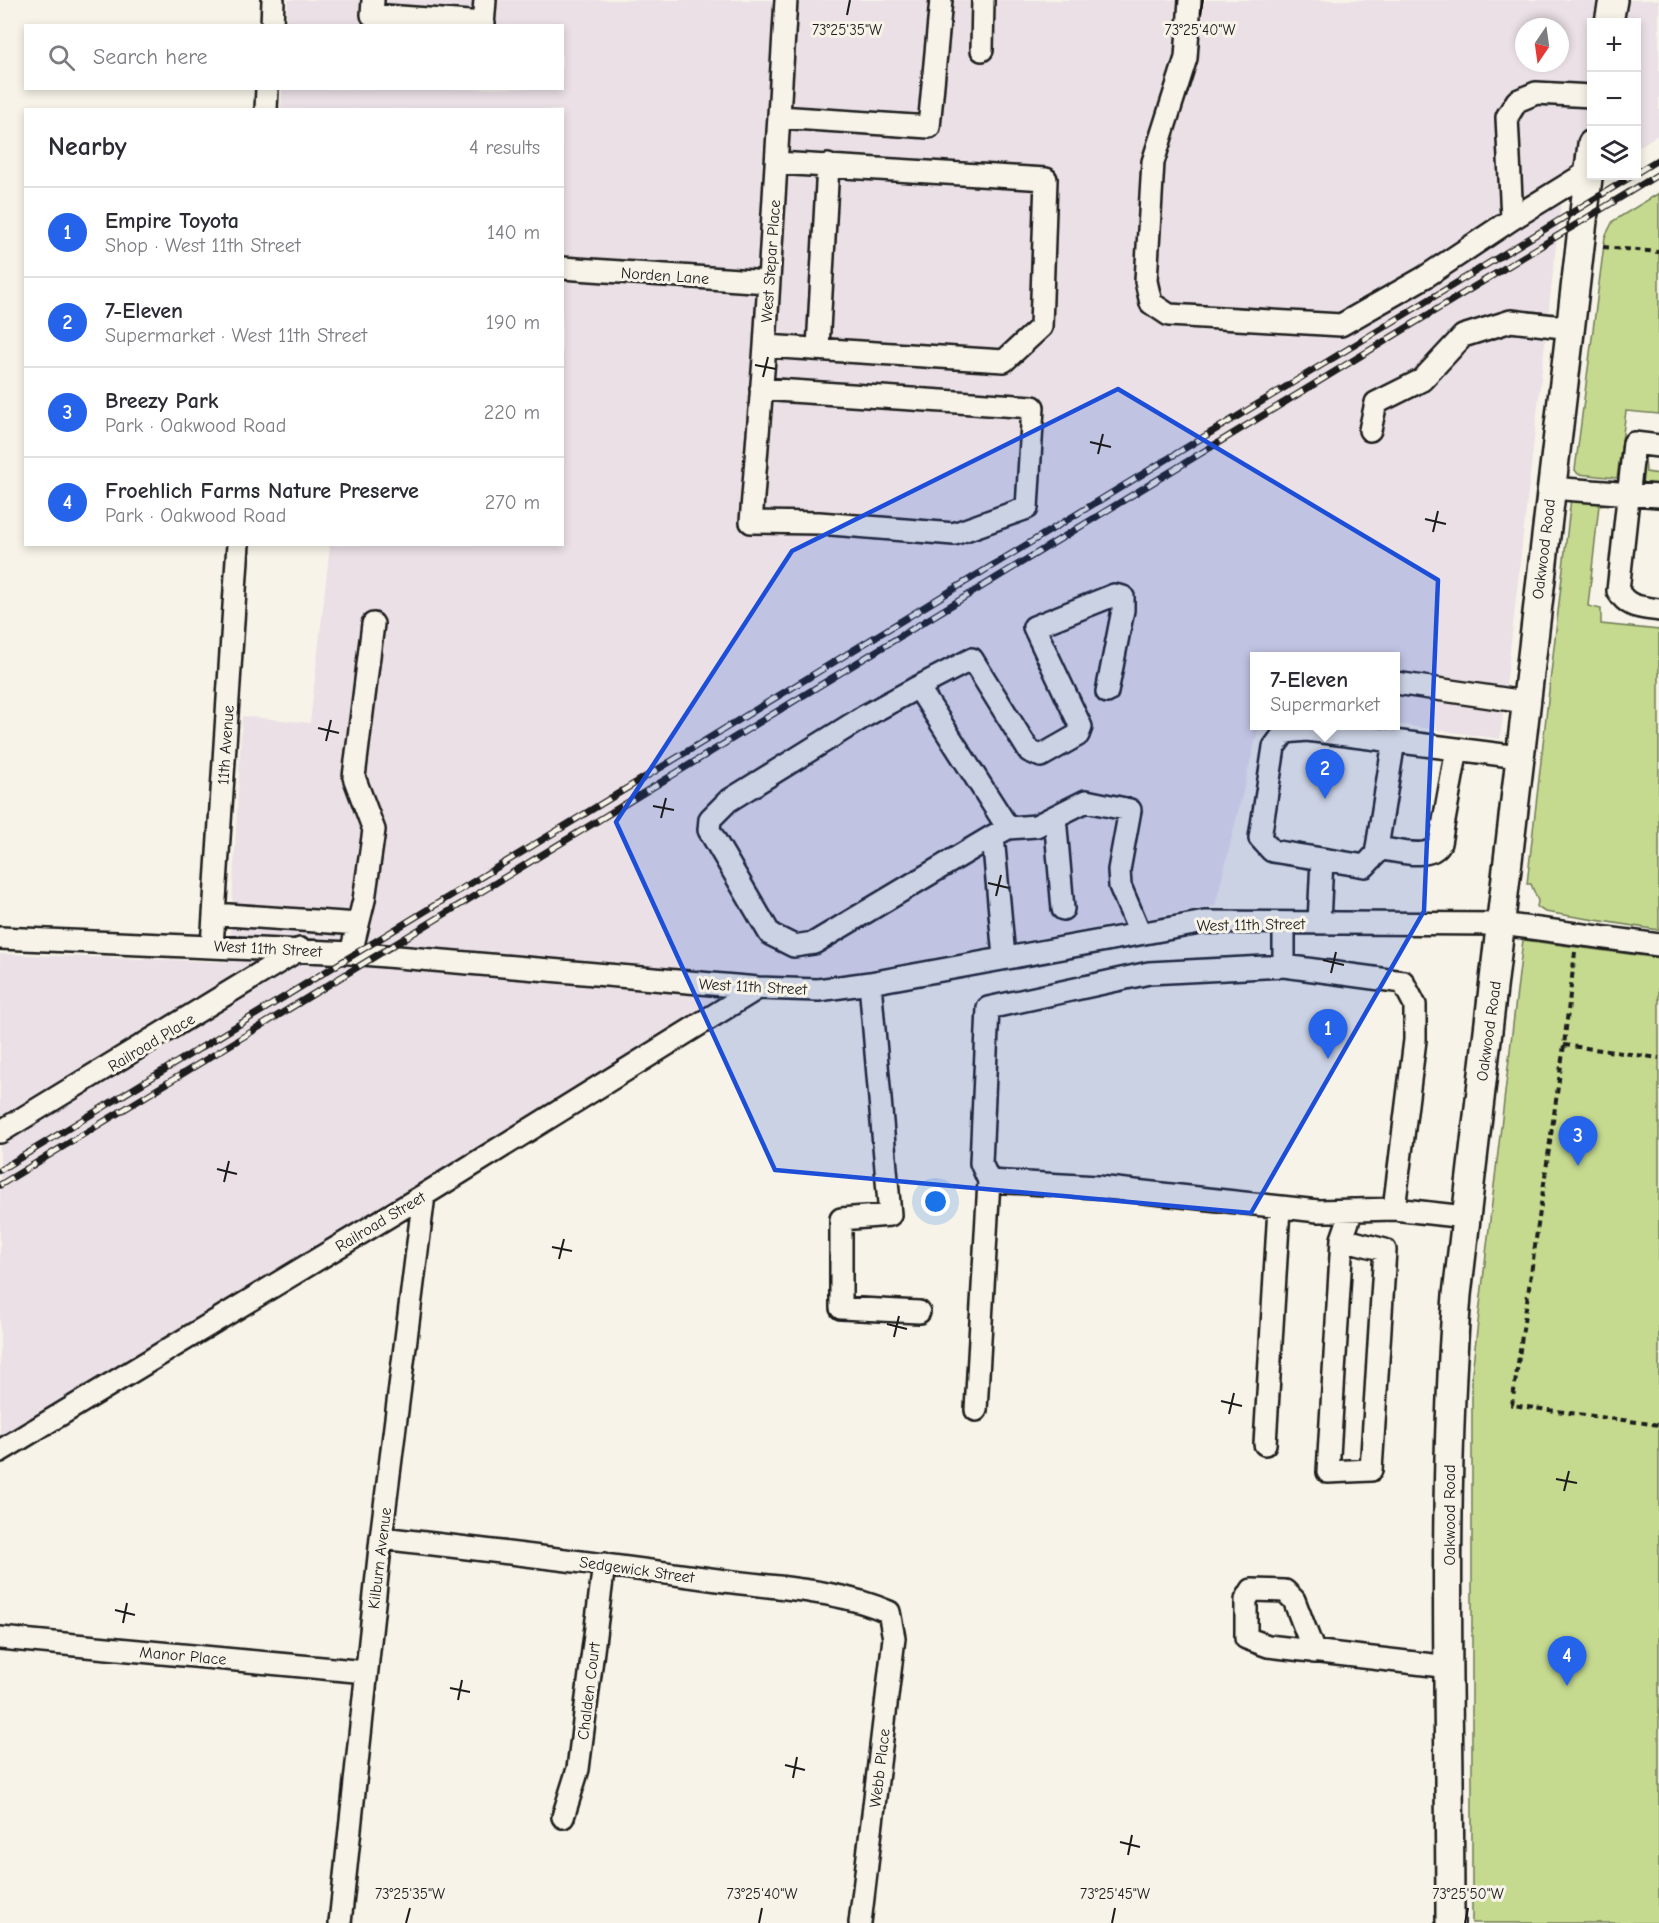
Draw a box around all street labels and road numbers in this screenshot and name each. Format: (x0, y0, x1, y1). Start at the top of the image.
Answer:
street label: West Stepar Place (758, 199, 784, 323)
street label: Norden Lane (620, 264, 710, 288)
street label: Oakwood Road (1529, 498, 1559, 600)
street label: 11th Avenue (214, 705, 238, 786)
street label: West 11th Street (1197, 915, 1306, 935)
street label: West 11th Street (213, 937, 323, 961)
street label: West 11th Street (698, 975, 808, 999)
street label: Oakwood Road (1473, 980, 1505, 1082)
street label: Railroad Place (105, 1010, 198, 1076)
street label: Railroad Street (332, 1188, 429, 1256)
street label: Oakwood Road (1441, 1465, 1459, 1565)
street label: Kilburn Avenue (365, 1506, 395, 1610)
street label: Sedgewick Street (578, 1553, 696, 1587)
street label: Chalden Court (574, 1641, 604, 1741)
street label: Manor Place (139, 1643, 227, 1669)
street label: Webb Place (866, 1727, 894, 1809)

